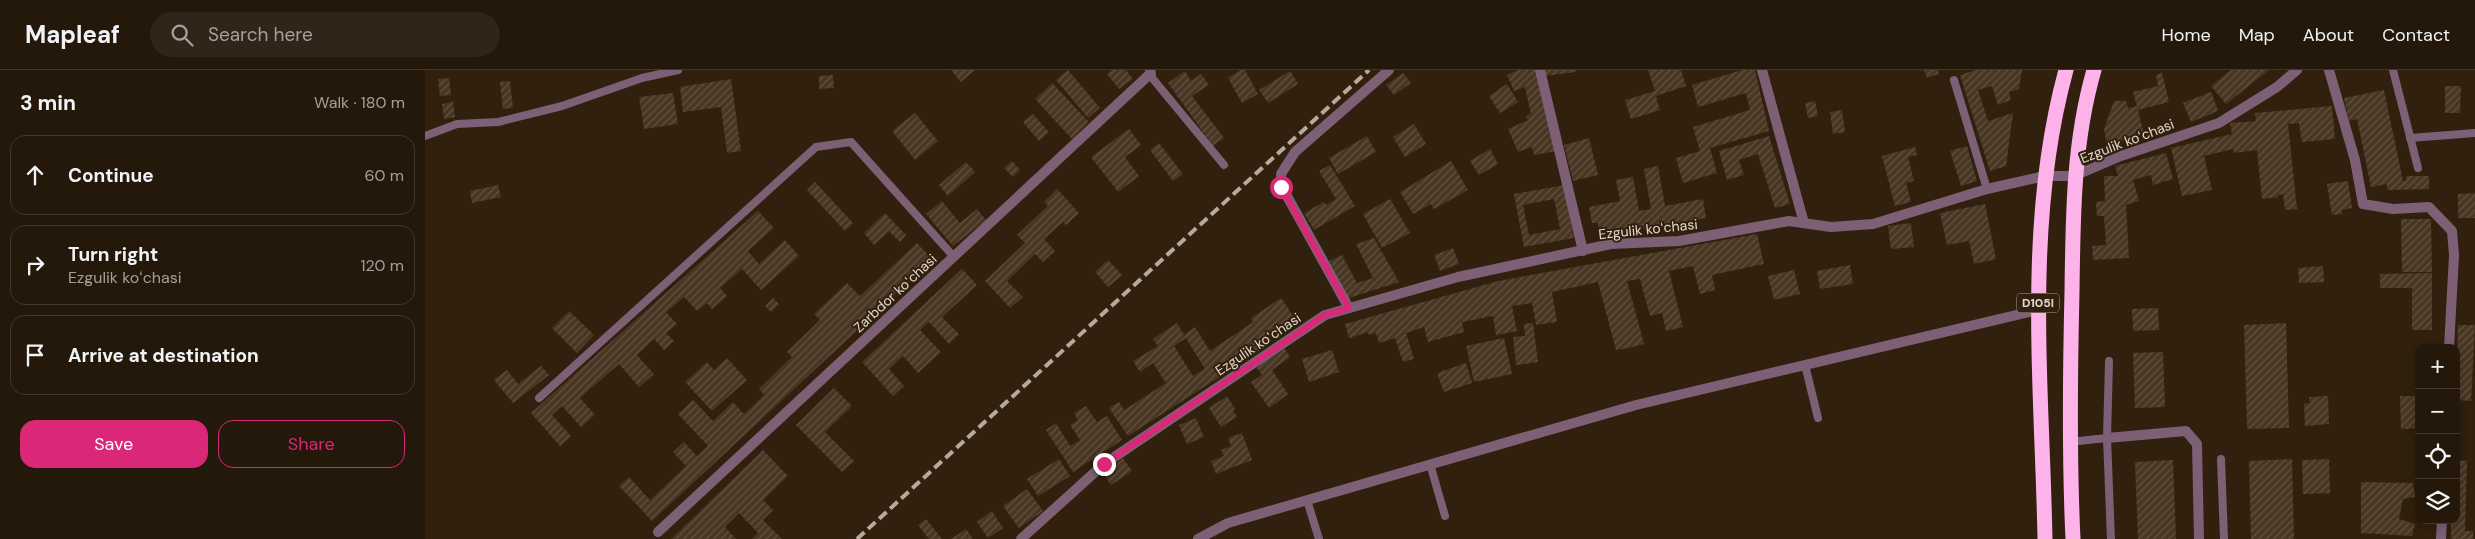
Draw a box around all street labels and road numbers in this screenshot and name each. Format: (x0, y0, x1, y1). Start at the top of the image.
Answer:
street label: Ezgulik koʻchasi (2077, 115, 2177, 167)
street label: Ezgulik koʻchasi (1598, 215, 1698, 243)
street label: Zarbdor koʻchasi (850, 250, 940, 336)
road number: D105l (2017, 294, 2059, 312)
street label: Ezgulik koʻchasi (1212, 309, 1304, 379)

